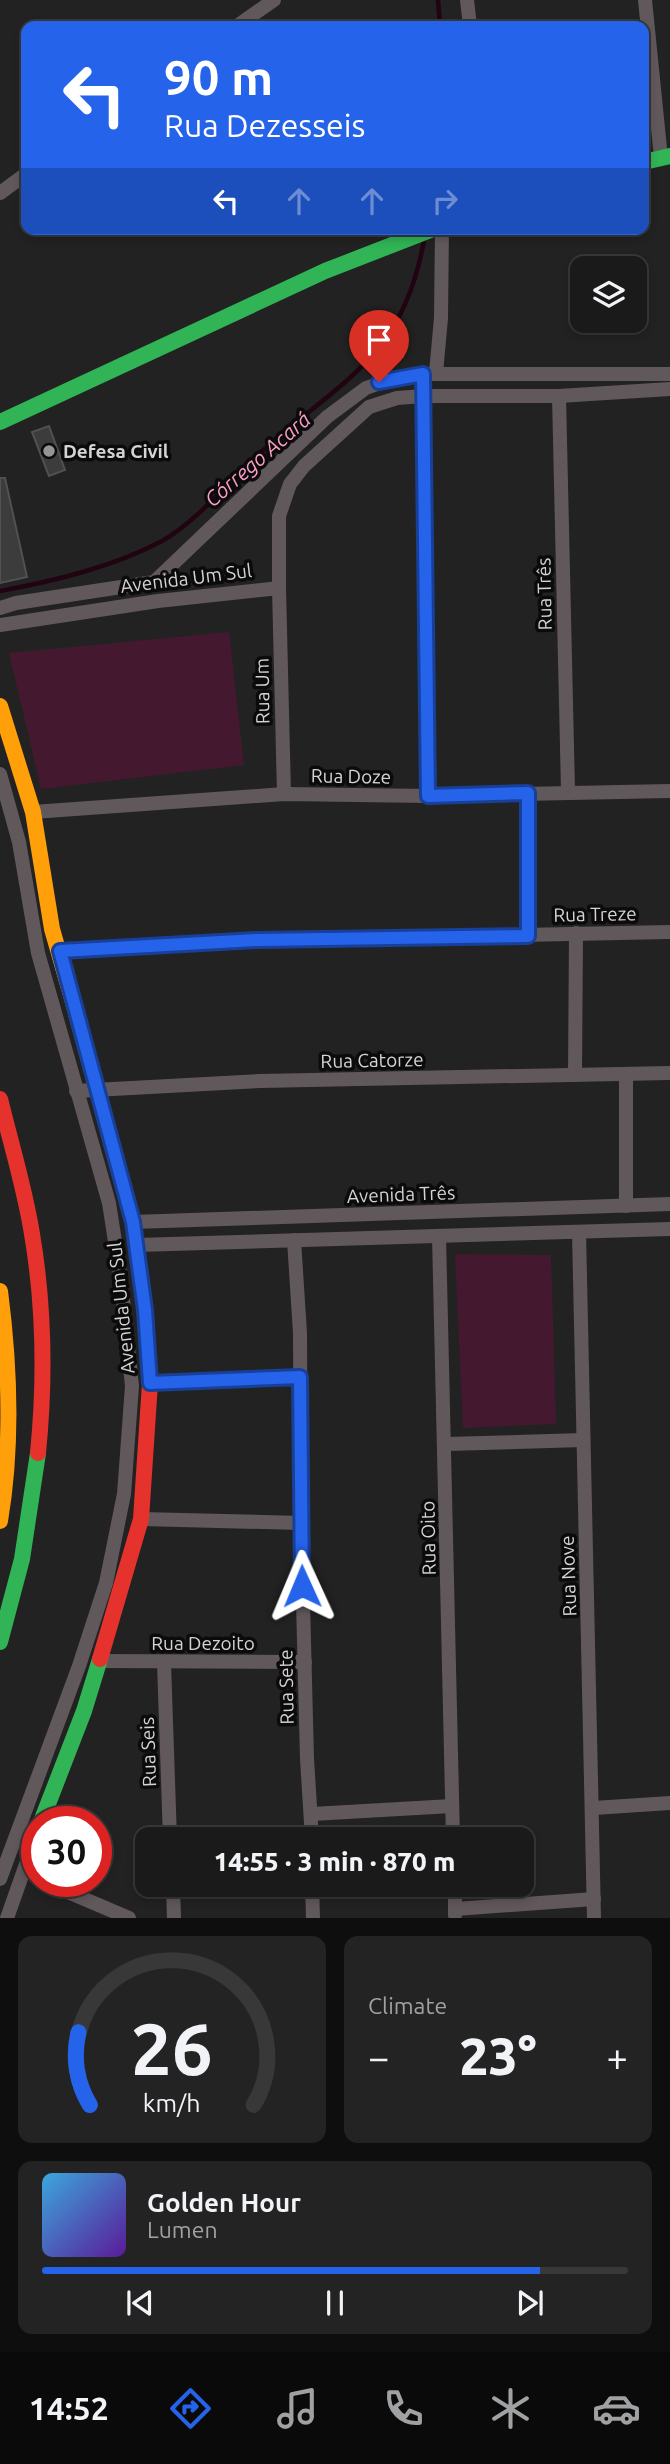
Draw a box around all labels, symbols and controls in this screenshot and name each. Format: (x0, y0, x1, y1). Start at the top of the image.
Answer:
icon: left (49, 49, 140, 140)
text: 90 m (164, 49, 273, 104)
text: Rua Dezesseis (164, 107, 365, 143)
icon: left (207, 182, 245, 220)
icon: ahead (280, 182, 318, 220)
icon: ahead (353, 182, 391, 220)
icon: right (426, 182, 464, 220)
map controls (570, 256, 647, 333)
button: layers (570, 256, 647, 333)
pin (349, 310, 409, 382)
icon: arrive (360, 321, 398, 359)
water label: Córrego Acará (199, 407, 315, 511)
place label: Defesa Civil (63, 440, 169, 462)
marker: Defesa Civil (41, 443, 57, 459)
street label: Rua Três (532, 557, 556, 631)
street label: Avenida Um Sul (119, 559, 253, 597)
street label: Rua Um (250, 658, 274, 724)
street label: Rua Doze (311, 764, 391, 788)
street label: Rua Treze (553, 902, 637, 926)
street label: Rua Catorze (320, 1048, 424, 1072)
street label: Avenida Três (346, 1181, 456, 1207)
street label: Avenida Um Sul (103, 1241, 139, 1375)
street label: Rua Oito (416, 1500, 440, 1576)
street label: Rua Nove (556, 1535, 580, 1617)
position arrow (265, 1549, 339, 1623)
street label: Rua Dezoito (151, 1632, 255, 1654)
street label: Rua Sete (274, 1649, 298, 1725)
street label: Rua Seis (136, 1717, 160, 1787)
speed limit sign: 30 (21, 1806, 112, 1897)
text: 14:55 · 3 min · 870 m (214, 1847, 455, 1876)
text: Climate (368, 1993, 447, 2018)
text: 26 (131, 2008, 213, 2090)
text: 23° (459, 2027, 537, 2085)
text: − (368, 2036, 389, 2078)
text: + (607, 2036, 628, 2078)
text: km/h (143, 2089, 201, 2117)
text: Golden Hour (147, 2188, 301, 2217)
text: Lumen (147, 2217, 218, 2242)
icon: previous (121, 2284, 159, 2322)
icon: pause (316, 2284, 354, 2322)
icon: next (511, 2284, 549, 2322)
icon: directions (166, 2384, 215, 2433)
icon: music (273, 2384, 322, 2433)
icon: phone (379, 2384, 428, 2433)
icon: climate (486, 2384, 535, 2433)
icon: car (592, 2384, 641, 2433)
text: 14:52 (29, 2390, 109, 2426)

